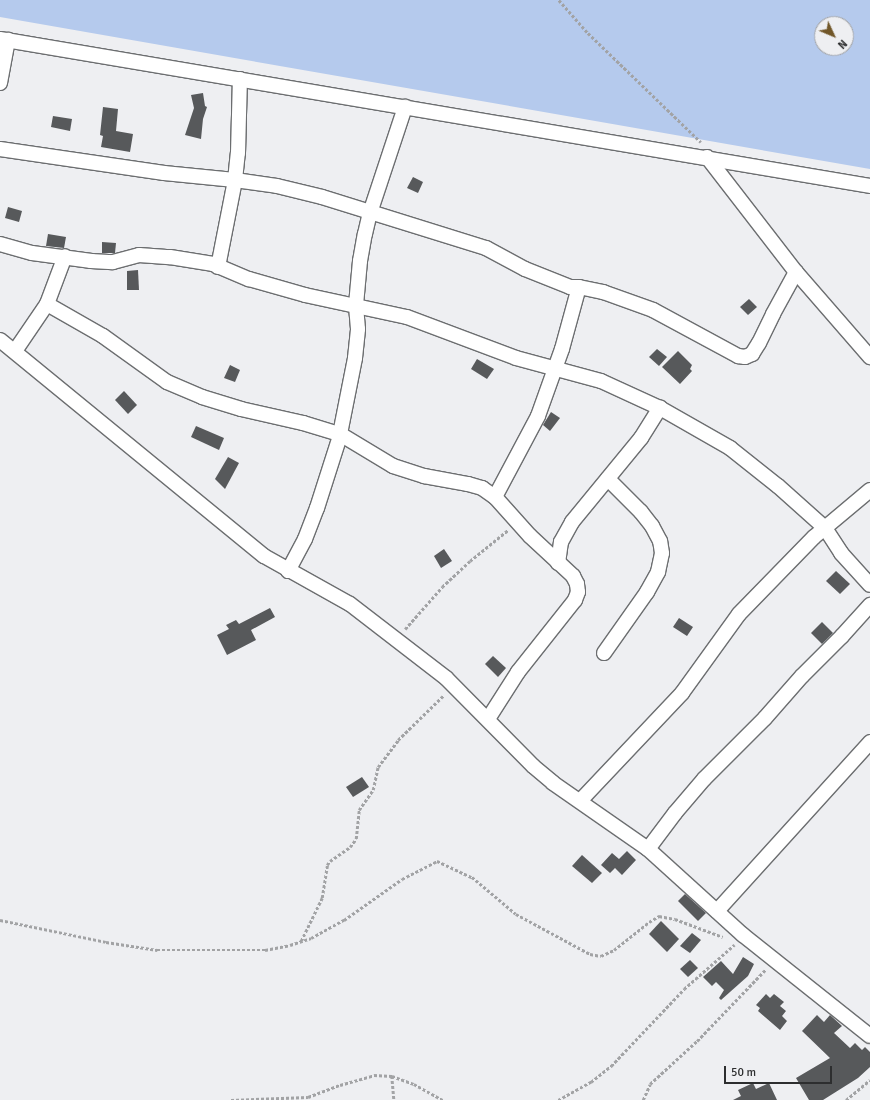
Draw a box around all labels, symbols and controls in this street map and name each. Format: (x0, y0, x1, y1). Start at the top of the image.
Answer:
north arrow (814, 16, 854, 56)
text: N (835, 37, 850, 51)
scale bar (726, 1058, 834, 1084)
text: 50 m (731, 1065, 756, 1080)

